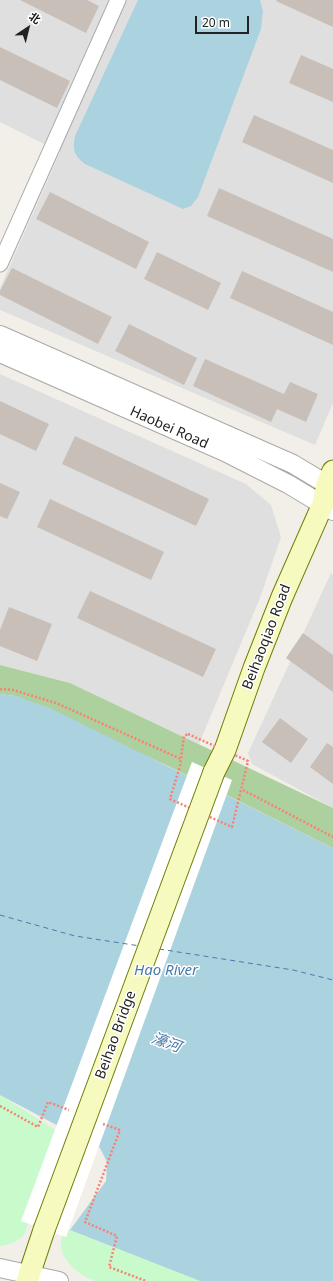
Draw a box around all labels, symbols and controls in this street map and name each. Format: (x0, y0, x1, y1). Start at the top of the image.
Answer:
north arrow (8, 8, 48, 48)
text: 北 (26, 8, 44, 27)
scale bar (197, 8, 251, 34)
text: 20 m (202, 14, 230, 31)
street label: Haobei Road (127, 403, 211, 453)
street label: Beihaoqiao Road (239, 582, 295, 692)
water label: Hao River (134, 962, 198, 980)
street label: Beihao Bridge (92, 989, 140, 1081)
water label: 濠河 (149, 1029, 183, 1057)

